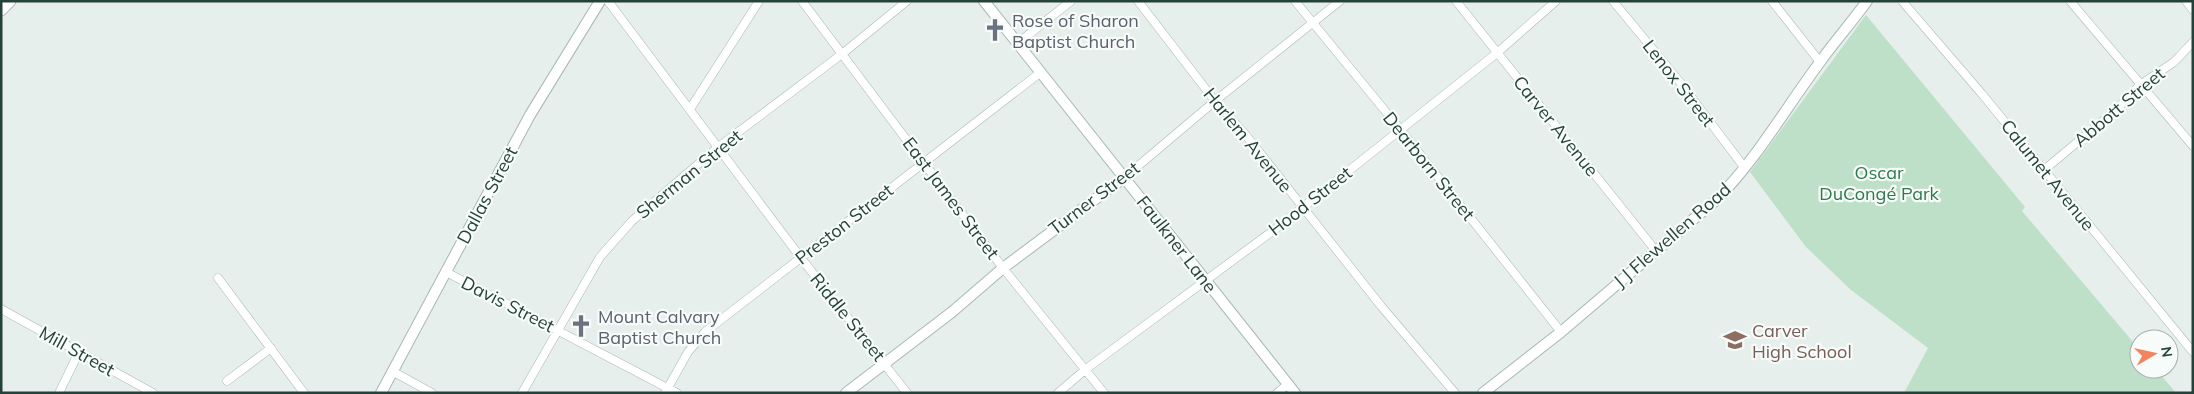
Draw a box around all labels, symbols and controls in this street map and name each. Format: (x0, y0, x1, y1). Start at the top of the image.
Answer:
place label: Rose of Sharon Baptist Church (1012, 9, 1139, 53)
church icon: Rose of Sharon Baptist Church (982, 17, 1008, 43)
street label: Lenox Street (1638, 35, 1720, 131)
street label: Abbott Street (2069, 62, 2169, 152)
street label: Carver Avenue (1508, 71, 1604, 181)
street label: Harlem Avenue (1199, 83, 1297, 197)
street label: Dearborn Street (1378, 107, 1480, 225)
street label: Calumet Avenue (1996, 115, 2100, 235)
street label: Sherman Street (631, 124, 747, 224)
street label: East James Street (898, 132, 1004, 264)
street label: Dallas Street (452, 142, 522, 248)
street label: Turner Street (1044, 156, 1144, 240)
street label: Hood Street (1264, 161, 1356, 241)
park label: Oscar DuCongé Park (1819, 161, 1940, 205)
street label: J J Flewellen Road (1608, 178, 1736, 292)
street label: Preston Street (790, 179, 898, 269)
street label: Faulkner Lane (1132, 191, 1222, 297)
street label: Riddle Street (805, 268, 891, 366)
street label: Davis Street (458, 271, 558, 337)
place label: Mount Calvary Baptist Church (598, 305, 721, 349)
church icon: Mount Calvary Baptist Church (568, 313, 594, 339)
place label: Carver High School (1752, 319, 1852, 363)
street label: Mill Street (35, 321, 119, 381)
school or university icon: Carver High School (1722, 327, 1748, 353)
north arrow (2129, 329, 2179, 379)
text: N (2157, 345, 2177, 359)

